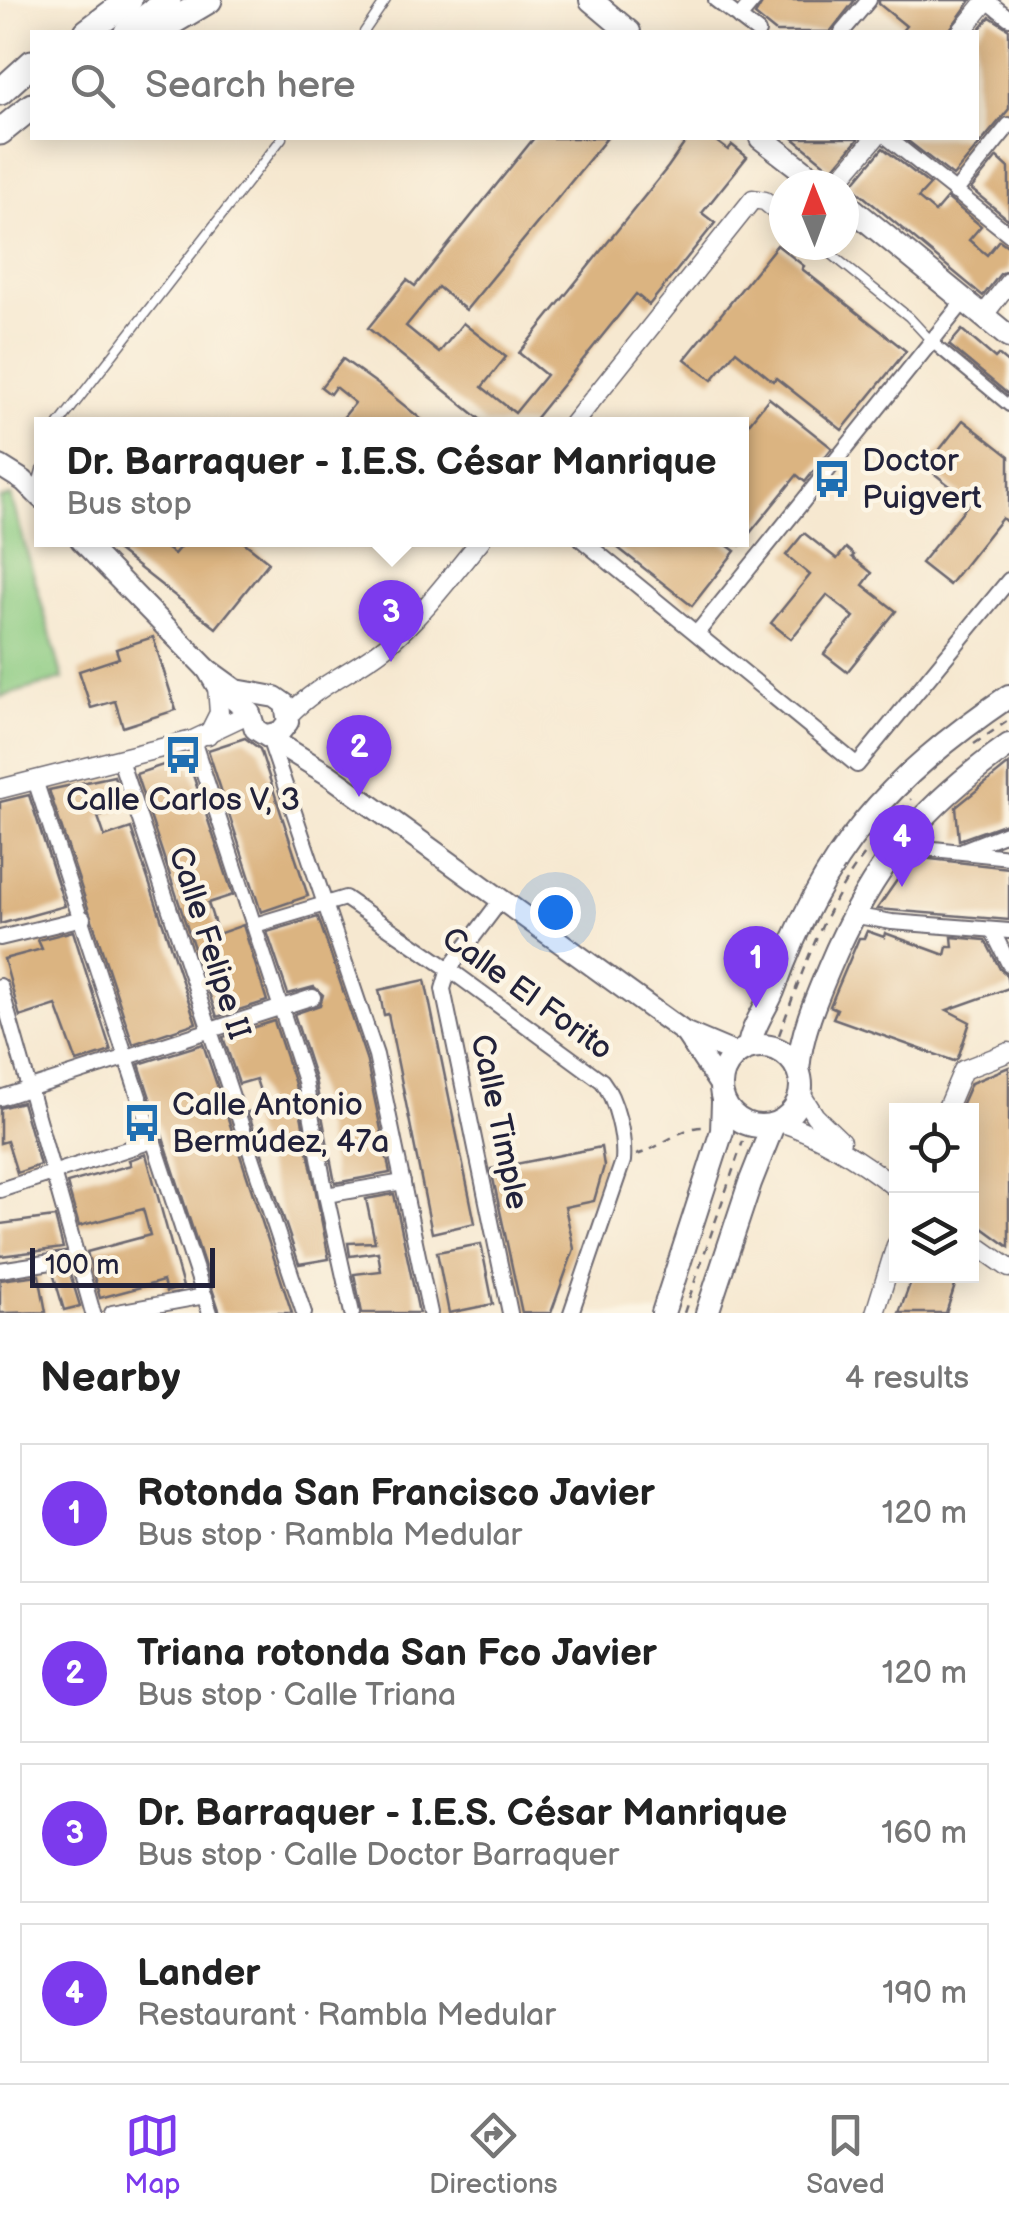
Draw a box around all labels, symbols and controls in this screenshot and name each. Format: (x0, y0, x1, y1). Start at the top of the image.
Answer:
search box (30, 30, 979, 140)
icon: search (65, 58, 120, 113)
text: Search here (145, 63, 356, 108)
north arrow (769, 170, 859, 260)
popup (34, 417, 749, 547)
text: Dr. Barraquer - I.E.S. César Manrique (66, 440, 717, 485)
place label: Doctor Puigvert (862, 442, 982, 518)
bus stop icon: Doctor Puigvert (811, 458, 853, 500)
text: Bus stop (66, 485, 192, 524)
pin: 3 (358, 580, 424, 662)
pin: 2 (326, 714, 392, 797)
bus stop icon: Calle Carlos V, 3 (162, 734, 204, 776)
place label: Calle Carlos V, 3 (66, 781, 300, 820)
pin: 4 (870, 804, 934, 887)
street label: Calle Felipe II (160, 842, 258, 1044)
your location (530, 887, 581, 938)
street label: Calle El Forito (434, 919, 620, 1069)
pin: 1 (724, 926, 788, 1008)
street label: Calle Timple (461, 1031, 537, 1213)
place label: Calle Antonio Bermúdez, 47a (172, 1086, 389, 1162)
bus stop icon: Calle Antonio Bermúdez, 47a (121, 1102, 163, 1144)
map controls (889, 1103, 979, 1283)
button: locate (889, 1103, 979, 1193)
button: layers (889, 1193, 979, 1283)
scale bar (30, 1243, 215, 1288)
text: 100 m (45, 1249, 119, 1282)
text: Nearby (40, 1353, 180, 1404)
text: 4 results (845, 1359, 969, 1398)
text: Rotonda San Francisco Javier (137, 1471, 655, 1516)
text: 1 (68, 1494, 81, 1533)
text: 120 m (882, 1494, 967, 1533)
text: Bus stop · Rambla Medular (137, 1516, 522, 1555)
text: Triana rotonda San Fco Javier (137, 1631, 657, 1676)
text: 2 (65, 1654, 84, 1693)
text: 120 m (882, 1654, 967, 1693)
text: Bus stop · Calle Triana (137, 1676, 456, 1715)
text: Dr. Barraquer - I.E.S. César Manrique (137, 1791, 787, 1836)
text: 3 (65, 1814, 84, 1853)
text: 160 m (881, 1814, 967, 1853)
text: Bus stop · Calle Doctor Barraquer (137, 1836, 619, 1875)
text: Lander (137, 1951, 261, 1996)
text: 4 (65, 1974, 84, 2013)
text: 190 m (882, 1974, 967, 2013)
text: Restaurant · Rambla Medular (137, 1996, 556, 2035)
tab: Map (124, 2108, 181, 2201)
tab: Directions (429, 2108, 558, 2201)
tab: Saved (806, 2108, 885, 2201)

